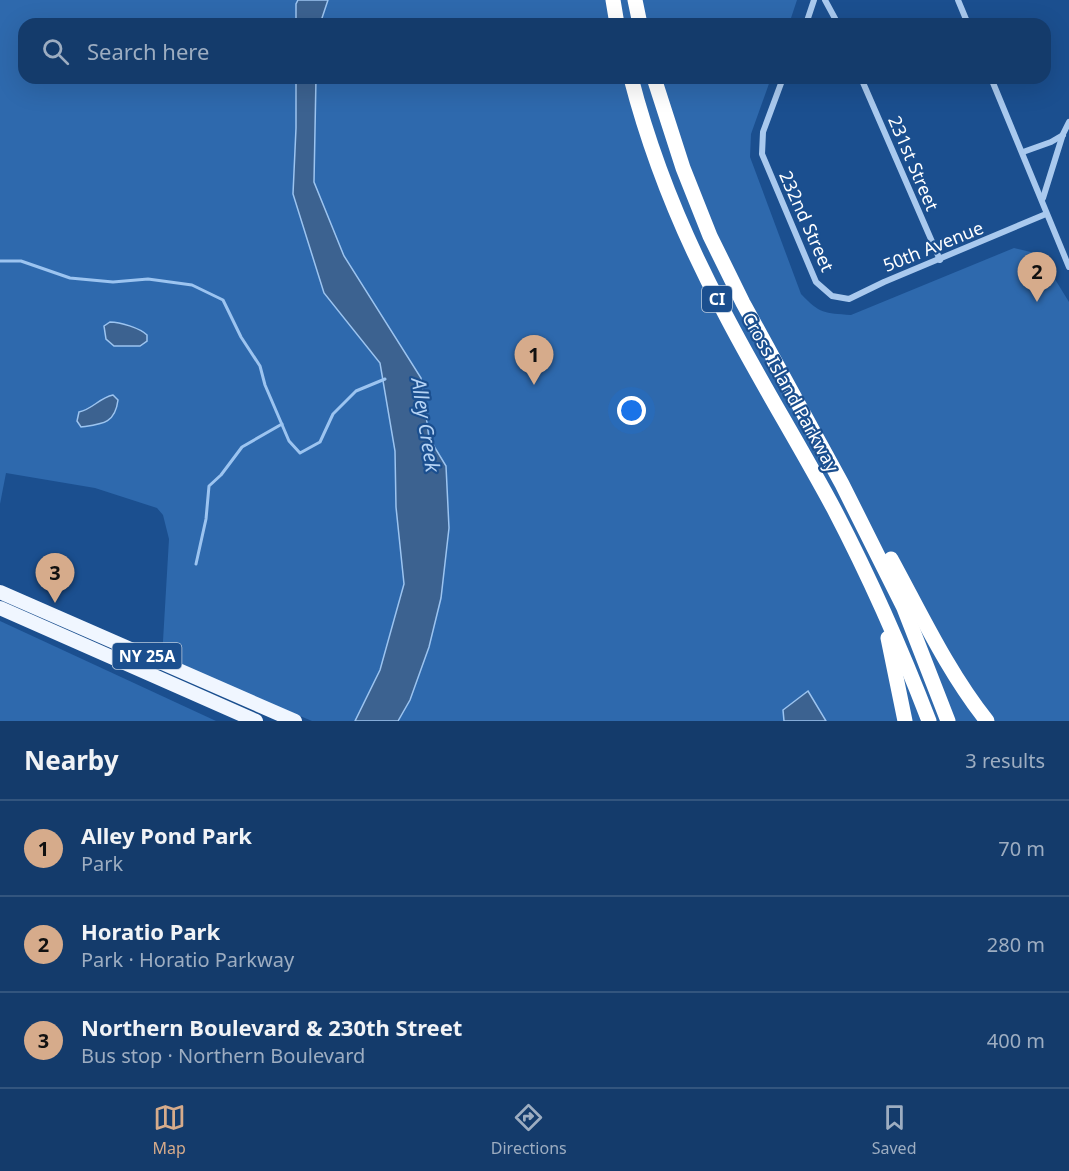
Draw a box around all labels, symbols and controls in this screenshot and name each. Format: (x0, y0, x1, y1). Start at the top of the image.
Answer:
search box (18, 18, 1051, 84)
icon: search (39, 35, 72, 68)
text: Search here (87, 36, 209, 66)
street label: 231st Street (883, 112, 945, 215)
street label: 232nd Street (774, 167, 840, 276)
street label: 50th Avenue (879, 215, 987, 277)
pin: 2 (1018, 252, 1056, 302)
road number: CI (702, 286, 732, 312)
street label: Cross Island Parkway (737, 308, 845, 477)
pin: 1 (514, 336, 554, 385)
water label: Alley Creek (405, 374, 447, 475)
your location (617, 396, 646, 425)
pin: 3 (36, 554, 74, 603)
road number: NY 25A (112, 643, 182, 669)
text: Nearby (24, 742, 119, 778)
text: 3 results (965, 747, 1045, 774)
text: Alley Pond Park (81, 820, 252, 850)
text: 1 (38, 835, 49, 862)
text: 70 m (998, 835, 1045, 862)
text: Park (81, 850, 123, 877)
text: Horatio Park (81, 916, 220, 946)
text: 2 (38, 931, 49, 958)
text: 280 m (987, 931, 1045, 958)
text: Park · Horatio Parkway (81, 946, 294, 973)
text: Northern Boulevard & 230th Street (81, 1012, 462, 1042)
text: 3 (38, 1027, 49, 1054)
text: 400 m (987, 1027, 1045, 1054)
text: Bus stop · Northern Boulevard (81, 1042, 365, 1069)
tab: Map (152, 1101, 186, 1159)
tab: Directions (491, 1101, 567, 1159)
tab: Saved (872, 1101, 916, 1159)

